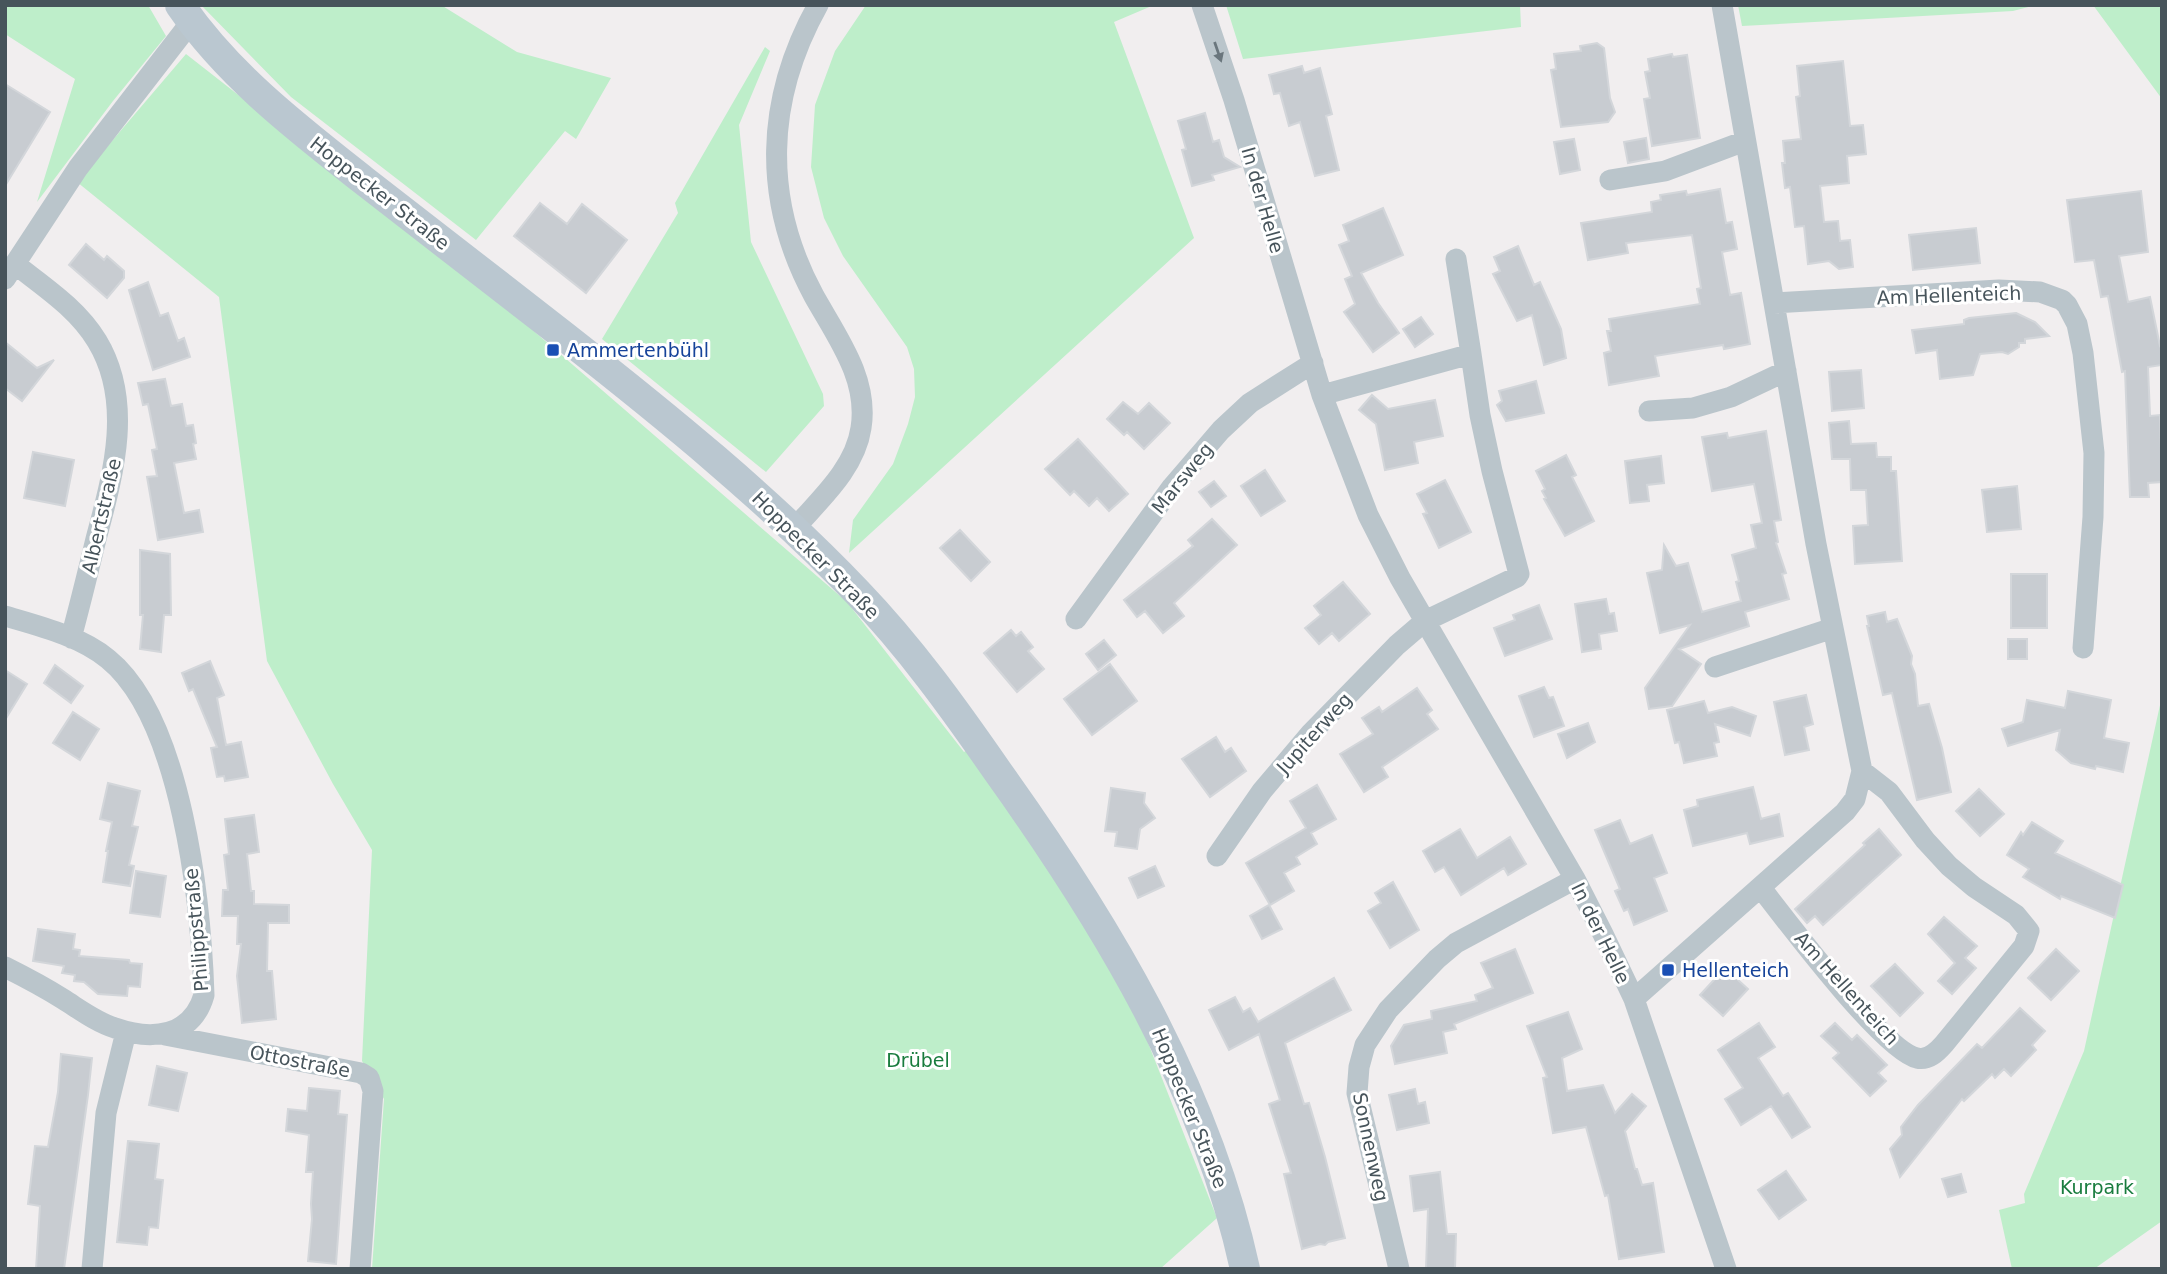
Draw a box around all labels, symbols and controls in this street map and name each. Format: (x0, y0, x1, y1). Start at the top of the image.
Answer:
one-way arrow (1213, 42, 1224, 63)
street label: Hoppecker Straße (306, 132, 454, 254)
street label: In der Helle (1237, 144, 1289, 256)
street label: Am Hellenteich (1876, 281, 2022, 309)
place label: Ammertenbühl (567, 339, 709, 361)
marker: Ammertenbühl (545, 342, 561, 358)
street label: Marsweg (1147, 438, 1217, 518)
street label: Albertstraße (77, 456, 125, 576)
street label: Hoppecker Straße (748, 487, 884, 623)
street label: Jupiterweg (1271, 688, 1356, 779)
street label: Philippstraße (180, 867, 212, 993)
street label: In der Helle (1567, 879, 1635, 987)
street label: Am Hellenteich (1790, 927, 1904, 1049)
place label: Hellenteich (1682, 959, 1789, 981)
marker: Hellenteich (1660, 962, 1676, 978)
street label: Hoppecker Straße (1148, 1025, 1232, 1191)
street label: Ottostraße (248, 1040, 352, 1082)
park label: Drübel (886, 1049, 950, 1071)
street label: Sonnenweg (1349, 1091, 1393, 1203)
park label: Kurpark (2060, 1176, 2134, 1198)

